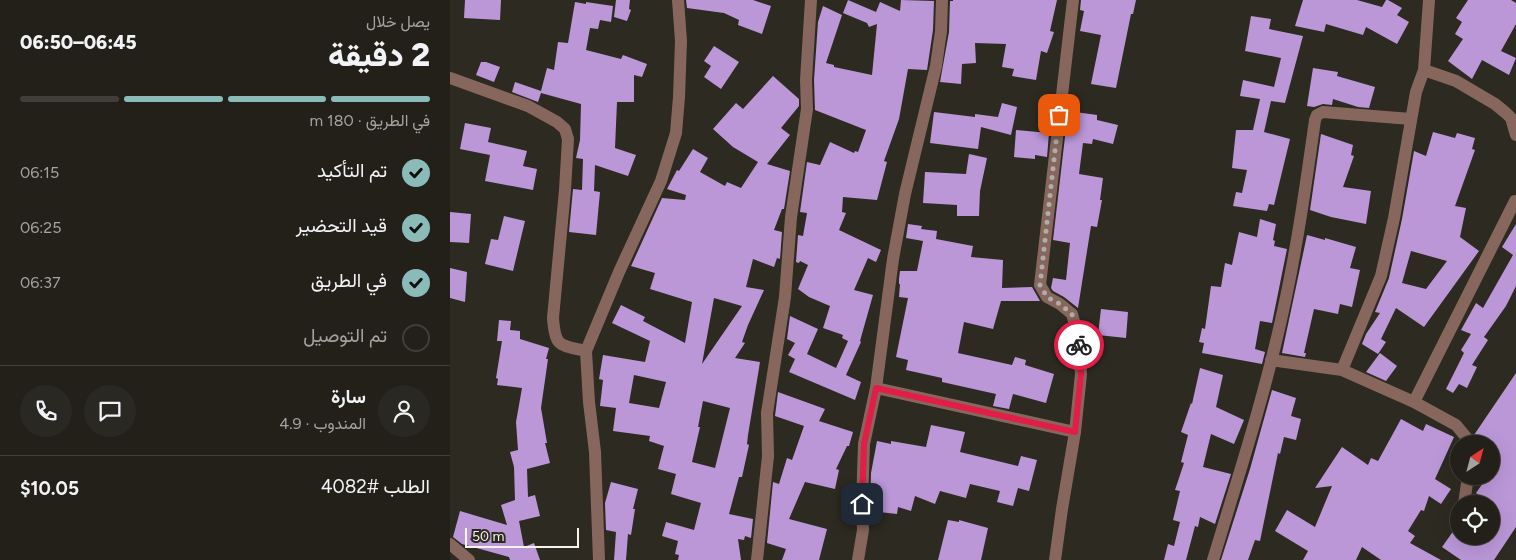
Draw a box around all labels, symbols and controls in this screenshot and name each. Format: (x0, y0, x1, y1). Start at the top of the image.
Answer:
text: يصل خلال (366, 12, 430, 31)
text: 06:45–06:50 (20, 31, 137, 54)
text: 2 دقيقة (328, 36, 430, 74)
pin (1038, 94, 1080, 136)
icon: bag (1045, 101, 1073, 129)
text: في الطريق · 180 m (309, 111, 430, 130)
text: تم التأكيد (317, 159, 387, 182)
icon: check (402, 159, 430, 187)
text: 06:15 (20, 163, 59, 182)
text: قيد التحضير (296, 214, 387, 237)
icon: check (402, 214, 430, 242)
text: 06:25 (20, 218, 62, 237)
text: في الطريق (311, 269, 387, 292)
icon: check (402, 269, 430, 297)
text: 06:37 (20, 273, 61, 292)
courier (1054, 320, 1104, 370)
text: تم التوصيل (303, 324, 387, 347)
icon: bike (1065, 331, 1093, 359)
button: phone (20, 385, 72, 437)
button: chat (84, 385, 136, 437)
text: سارة (331, 385, 366, 408)
button: person (378, 385, 430, 437)
text: المندوب · 4.9 (279, 414, 366, 433)
north arrow (1450, 435, 1500, 485)
map controls (1450, 435, 1500, 545)
text: الطلب #4082 (321, 475, 430, 498)
text: $10.05 (20, 477, 79, 500)
pin (841, 483, 883, 525)
icon: home (848, 490, 876, 518)
button: locate (1450, 495, 1500, 545)
scale bar (465, 525, 579, 548)
text: 50 m (472, 528, 504, 545)

